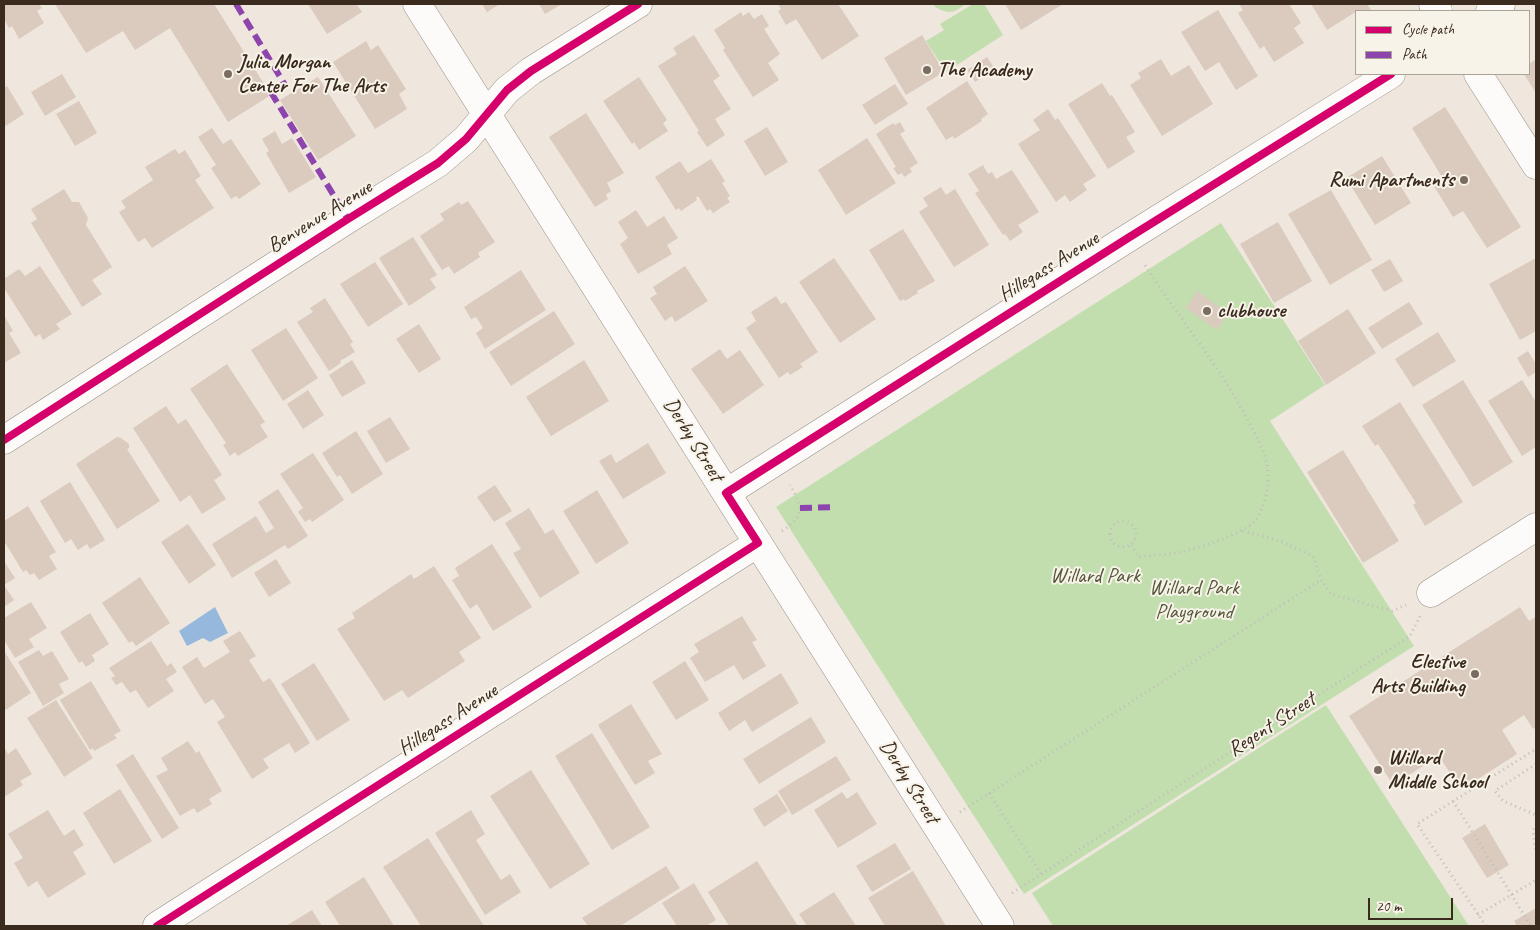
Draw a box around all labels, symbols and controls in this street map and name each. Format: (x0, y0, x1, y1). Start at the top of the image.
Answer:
legend (1355, 10, 1530, 75)
text: Cycle path (1402, 20, 1454, 39)
text: Path (1402, 45, 1427, 64)
place label: Julia Morgan Center For The Arts (238, 49, 385, 99)
place label: The Academy (937, 57, 1031, 83)
marker: The Academy (921, 64, 933, 76)
marker: Julia Morgan Center For The Arts (222, 68, 234, 80)
place label: Rumi Apartments (1329, 167, 1454, 193)
marker: Rumi Apartments (1458, 174, 1470, 186)
street label: Benvenue Avenue (263, 175, 377, 259)
street label: Hillegass Avenue (994, 226, 1104, 308)
place label: clubhouse (1217, 298, 1285, 324)
marker: clubhouse (1201, 305, 1213, 317)
street label: Derby Street (657, 394, 729, 486)
park label: Willard Park (1050, 563, 1140, 589)
park label: Willard Park Playground (1149, 575, 1239, 625)
place label: Elective Arts Building (1371, 649, 1465, 699)
marker: Elective Arts Building (1469, 668, 1481, 680)
street label: Hillegass Avenue (393, 678, 503, 762)
street label: Regent Street (1223, 687, 1321, 763)
street label: Derby Street (873, 736, 945, 828)
place label: Willard Middle School (1388, 745, 1487, 795)
marker: Willard Middle School (1372, 764, 1384, 776)
scale bar (1370, 888, 1455, 920)
text: 20 m (1376, 897, 1402, 916)

